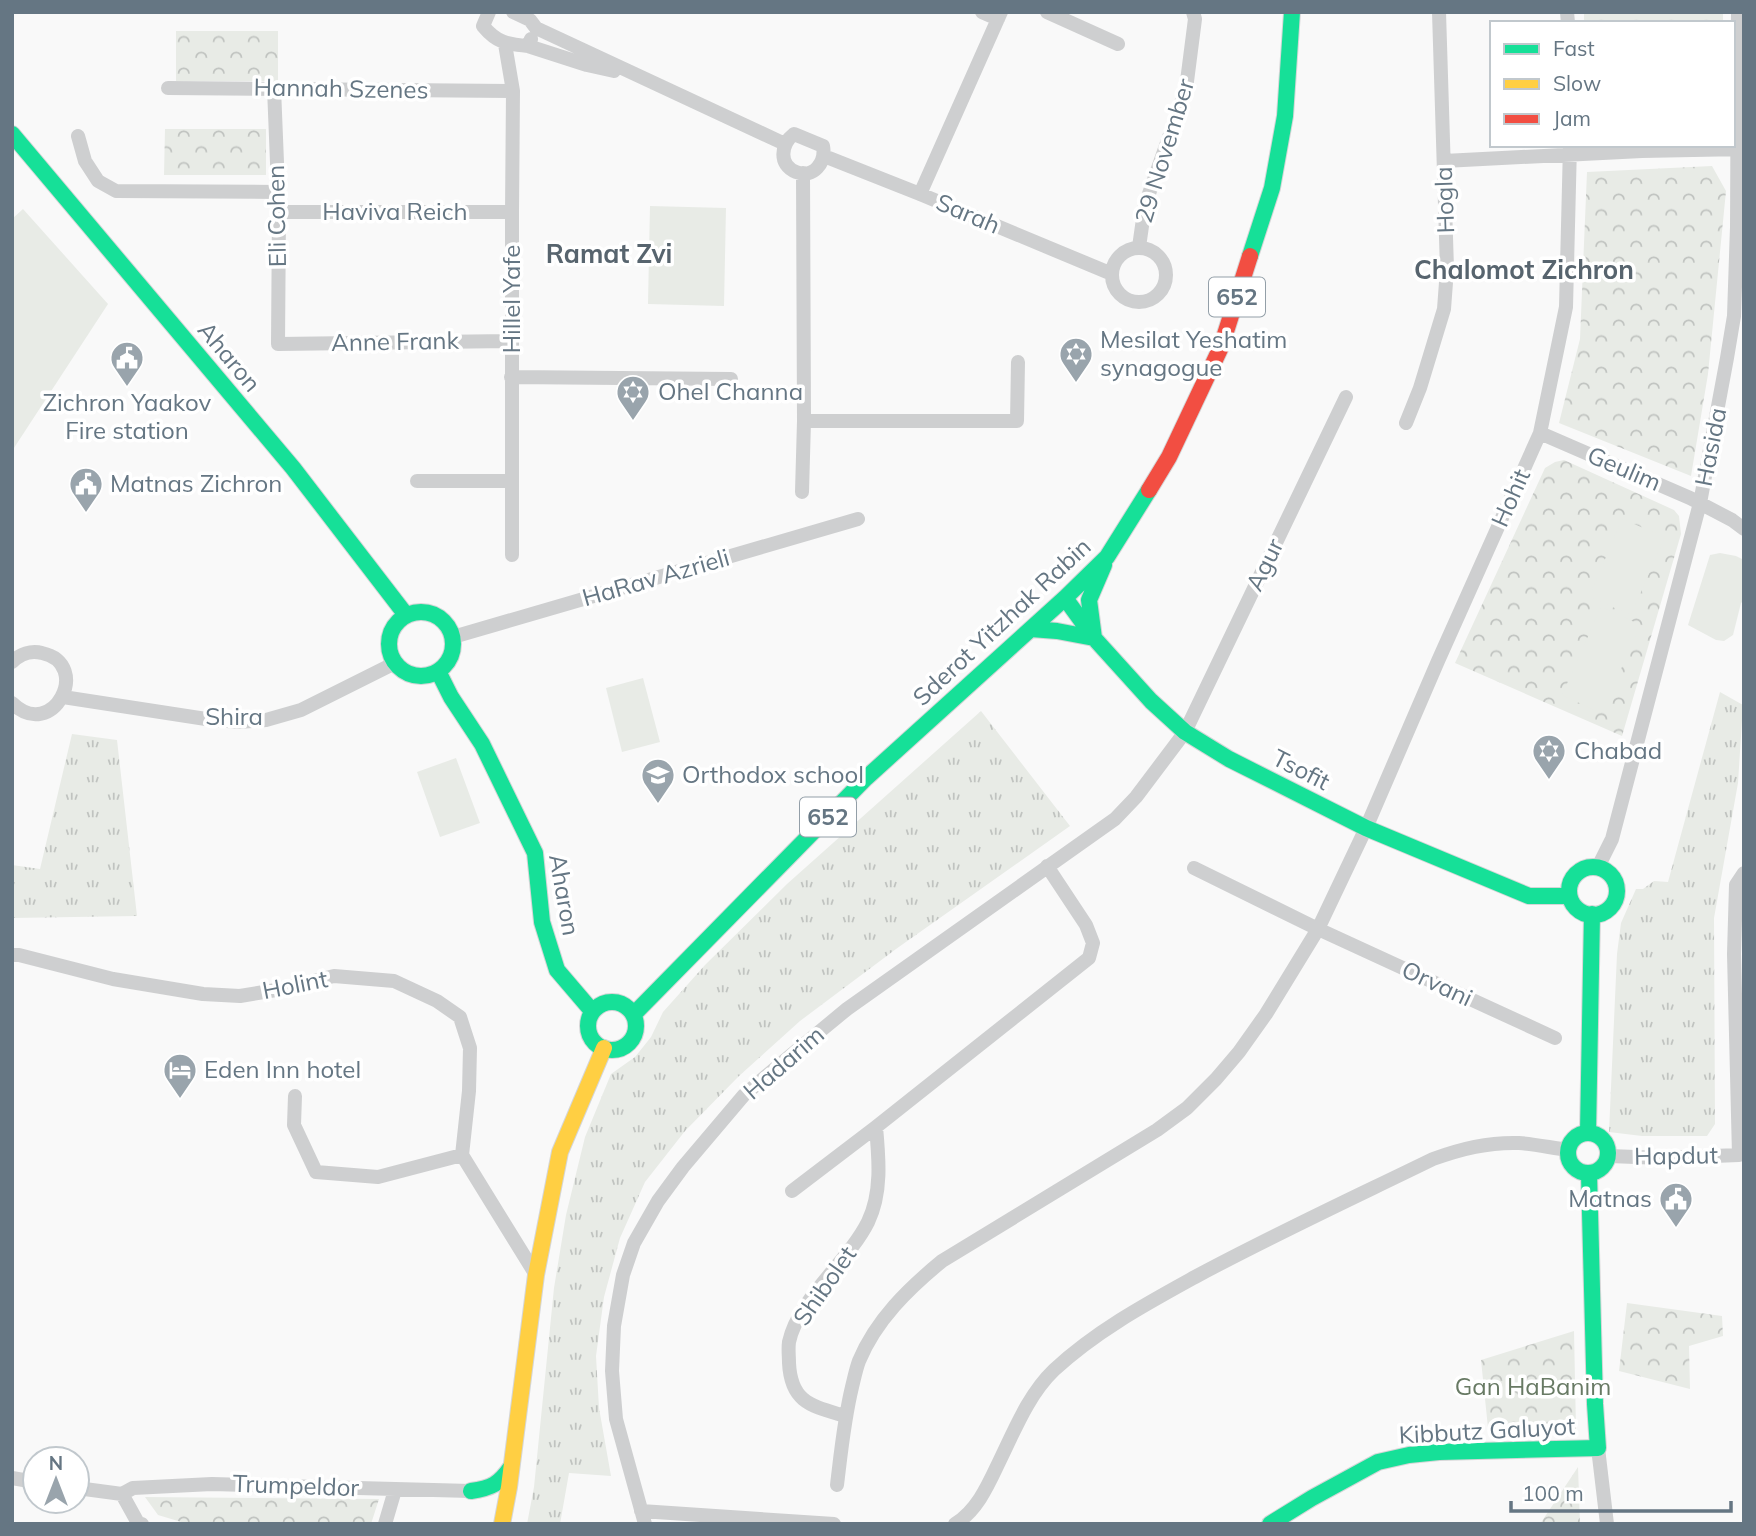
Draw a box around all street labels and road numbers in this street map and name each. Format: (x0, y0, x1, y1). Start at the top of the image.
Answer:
street label: Hannah Szenes (253, 71, 429, 105)
street label: 29 November (1128, 75, 1200, 227)
street label: Eli Cohen (260, 165, 292, 267)
street label: Hogla (1428, 166, 1460, 234)
street label: Sarah (932, 186, 1005, 240)
street label: Haviva Reich (322, 196, 468, 226)
street label: Hillel Yafe (496, 245, 526, 353)
road number: 652 (1209, 278, 1265, 316)
street label: Aharon (192, 315, 268, 398)
street label: Anne Frank (331, 325, 460, 357)
street label: Hasida (1688, 405, 1732, 489)
street label: Geulim (1583, 439, 1666, 497)
street label: Hohit (1484, 464, 1536, 531)
street label: Sderot Yitzhak Rabin (906, 531, 1097, 712)
street label: Agur (1239, 533, 1290, 596)
street label: HaRav Azrieli (579, 542, 733, 612)
street label: Shira (205, 701, 263, 731)
street label: Tsofit (1268, 742, 1335, 796)
road number: 652 (800, 797, 856, 836)
street label: Aharon (543, 852, 587, 938)
street label: Orvani (1397, 954, 1478, 1012)
street label: Holint (260, 963, 330, 1005)
street label: Hadarim (737, 1019, 830, 1105)
street label: Hapdut (1634, 1139, 1718, 1171)
street label: Shibolet (786, 1240, 862, 1331)
street label: Kibbutz Galuyot (1398, 1410, 1576, 1450)
street label: Trumpeldor (232, 1468, 360, 1502)

